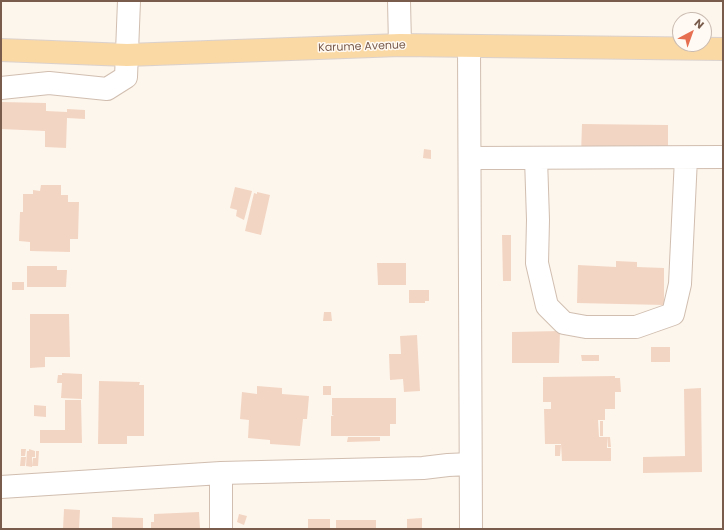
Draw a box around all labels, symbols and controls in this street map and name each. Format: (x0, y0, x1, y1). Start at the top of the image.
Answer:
north arrow (672, 12, 712, 52)
text: N (691, 15, 708, 32)
street label: Karume Avenue (318, 39, 406, 55)

